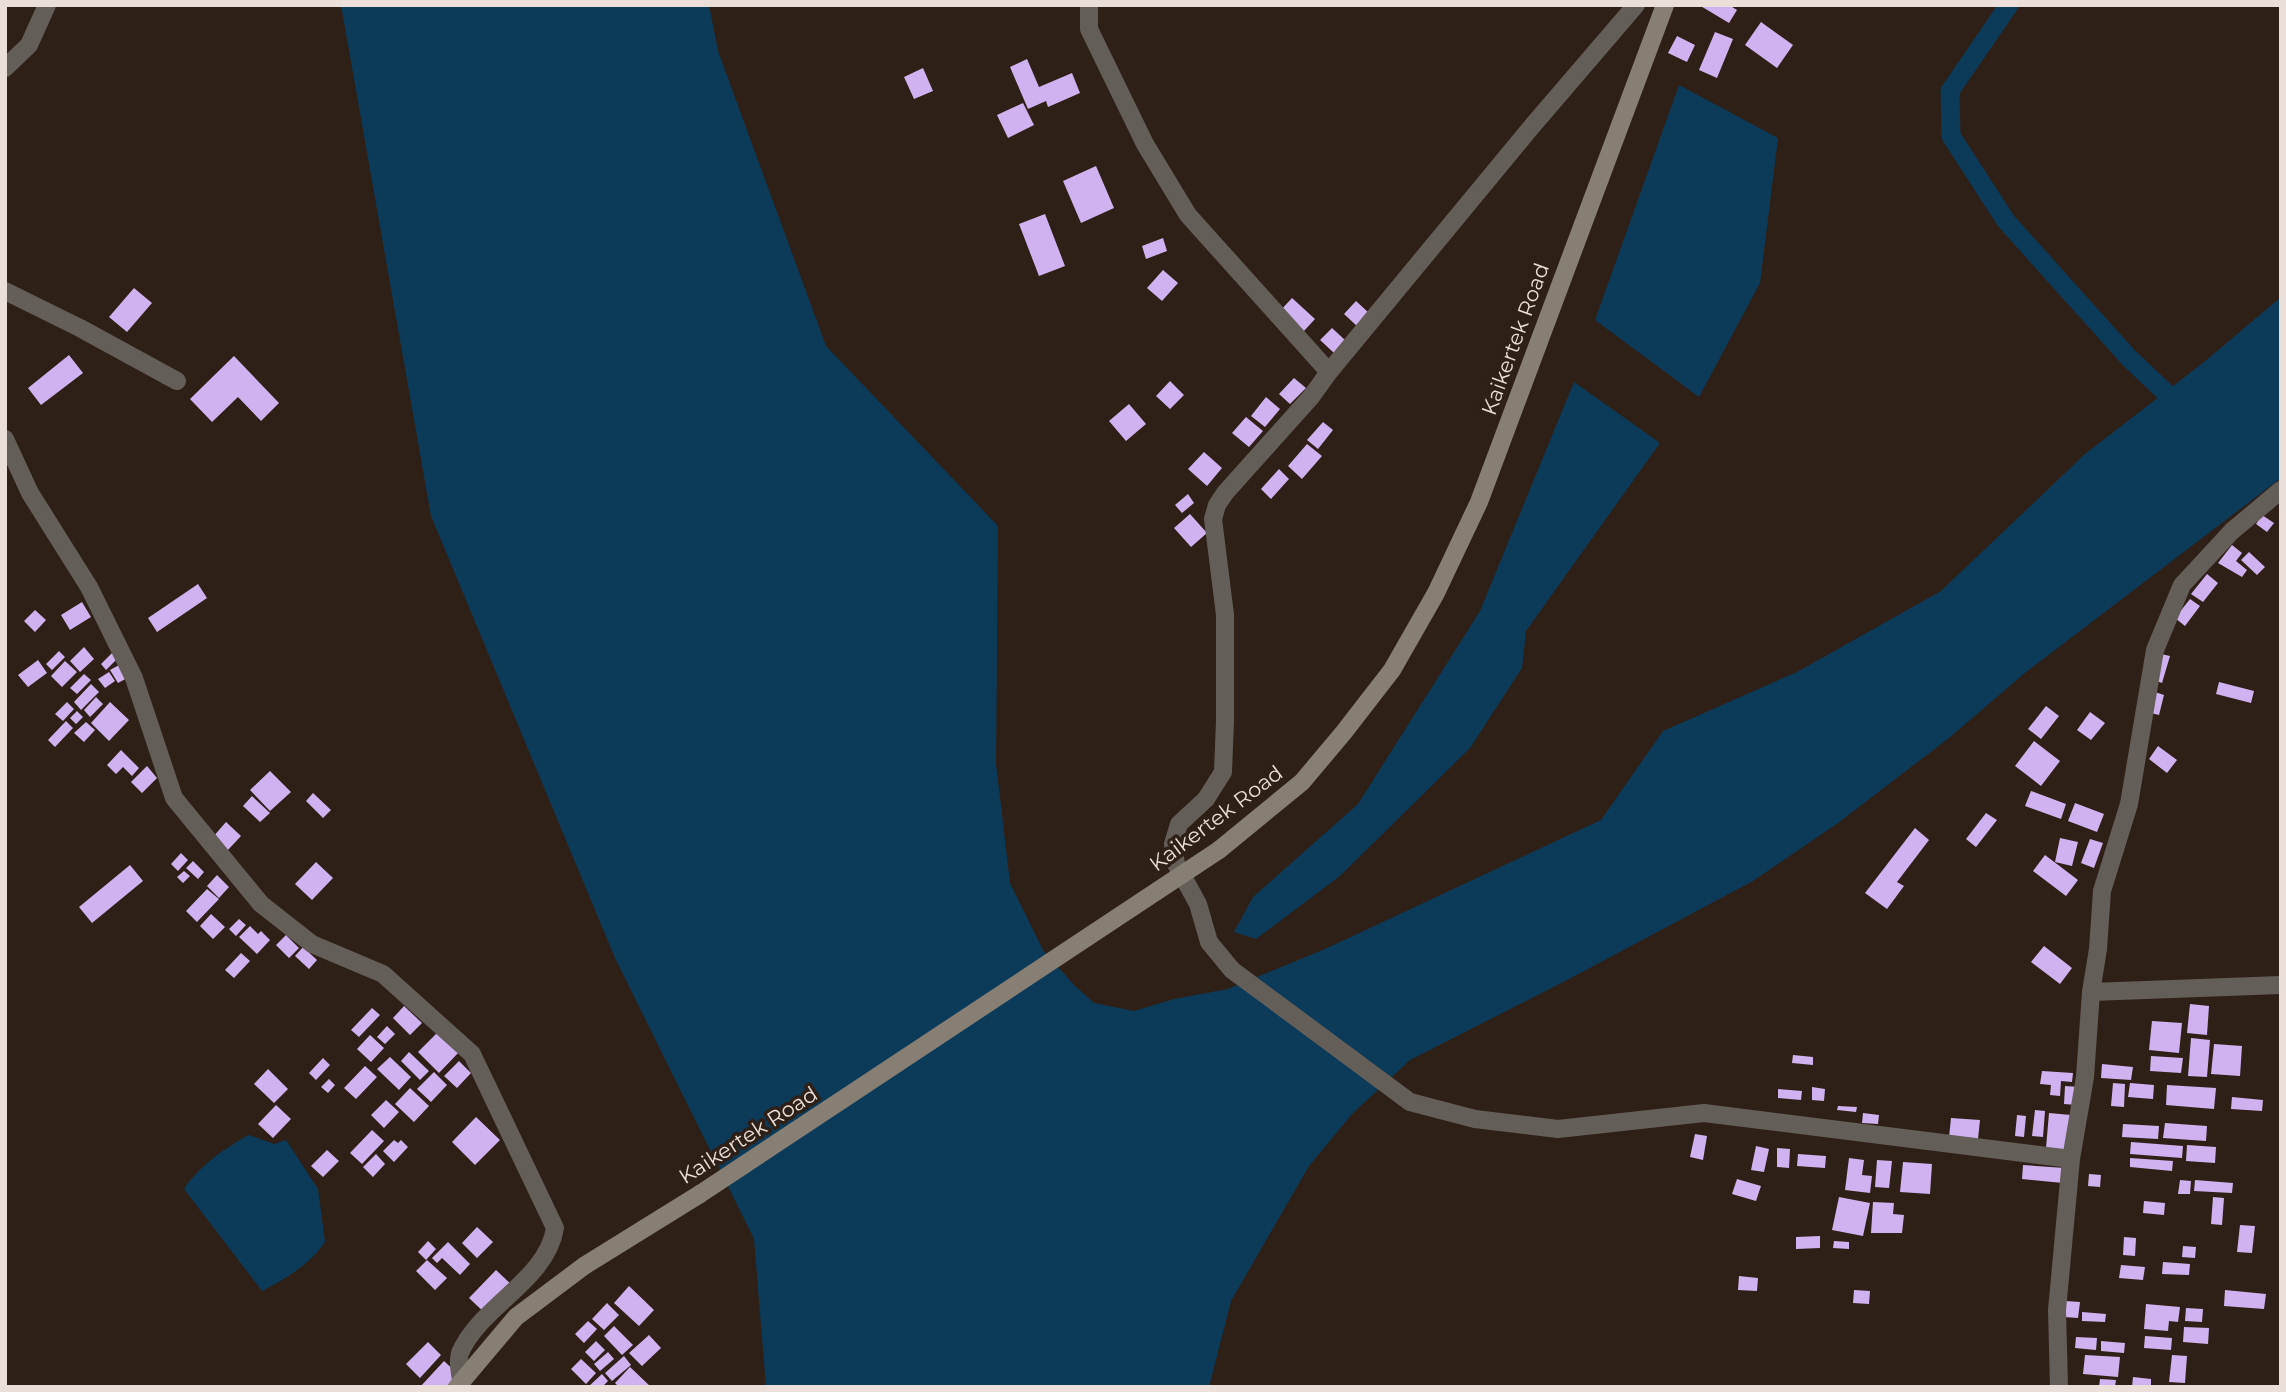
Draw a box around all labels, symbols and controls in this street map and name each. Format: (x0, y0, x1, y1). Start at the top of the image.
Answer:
street label: Kaikertek Road (1476, 260, 1554, 418)
street label: Kaikertek Road (1145, 760, 1287, 876)
street label: Kaikertek Road (674, 1081, 822, 1189)

